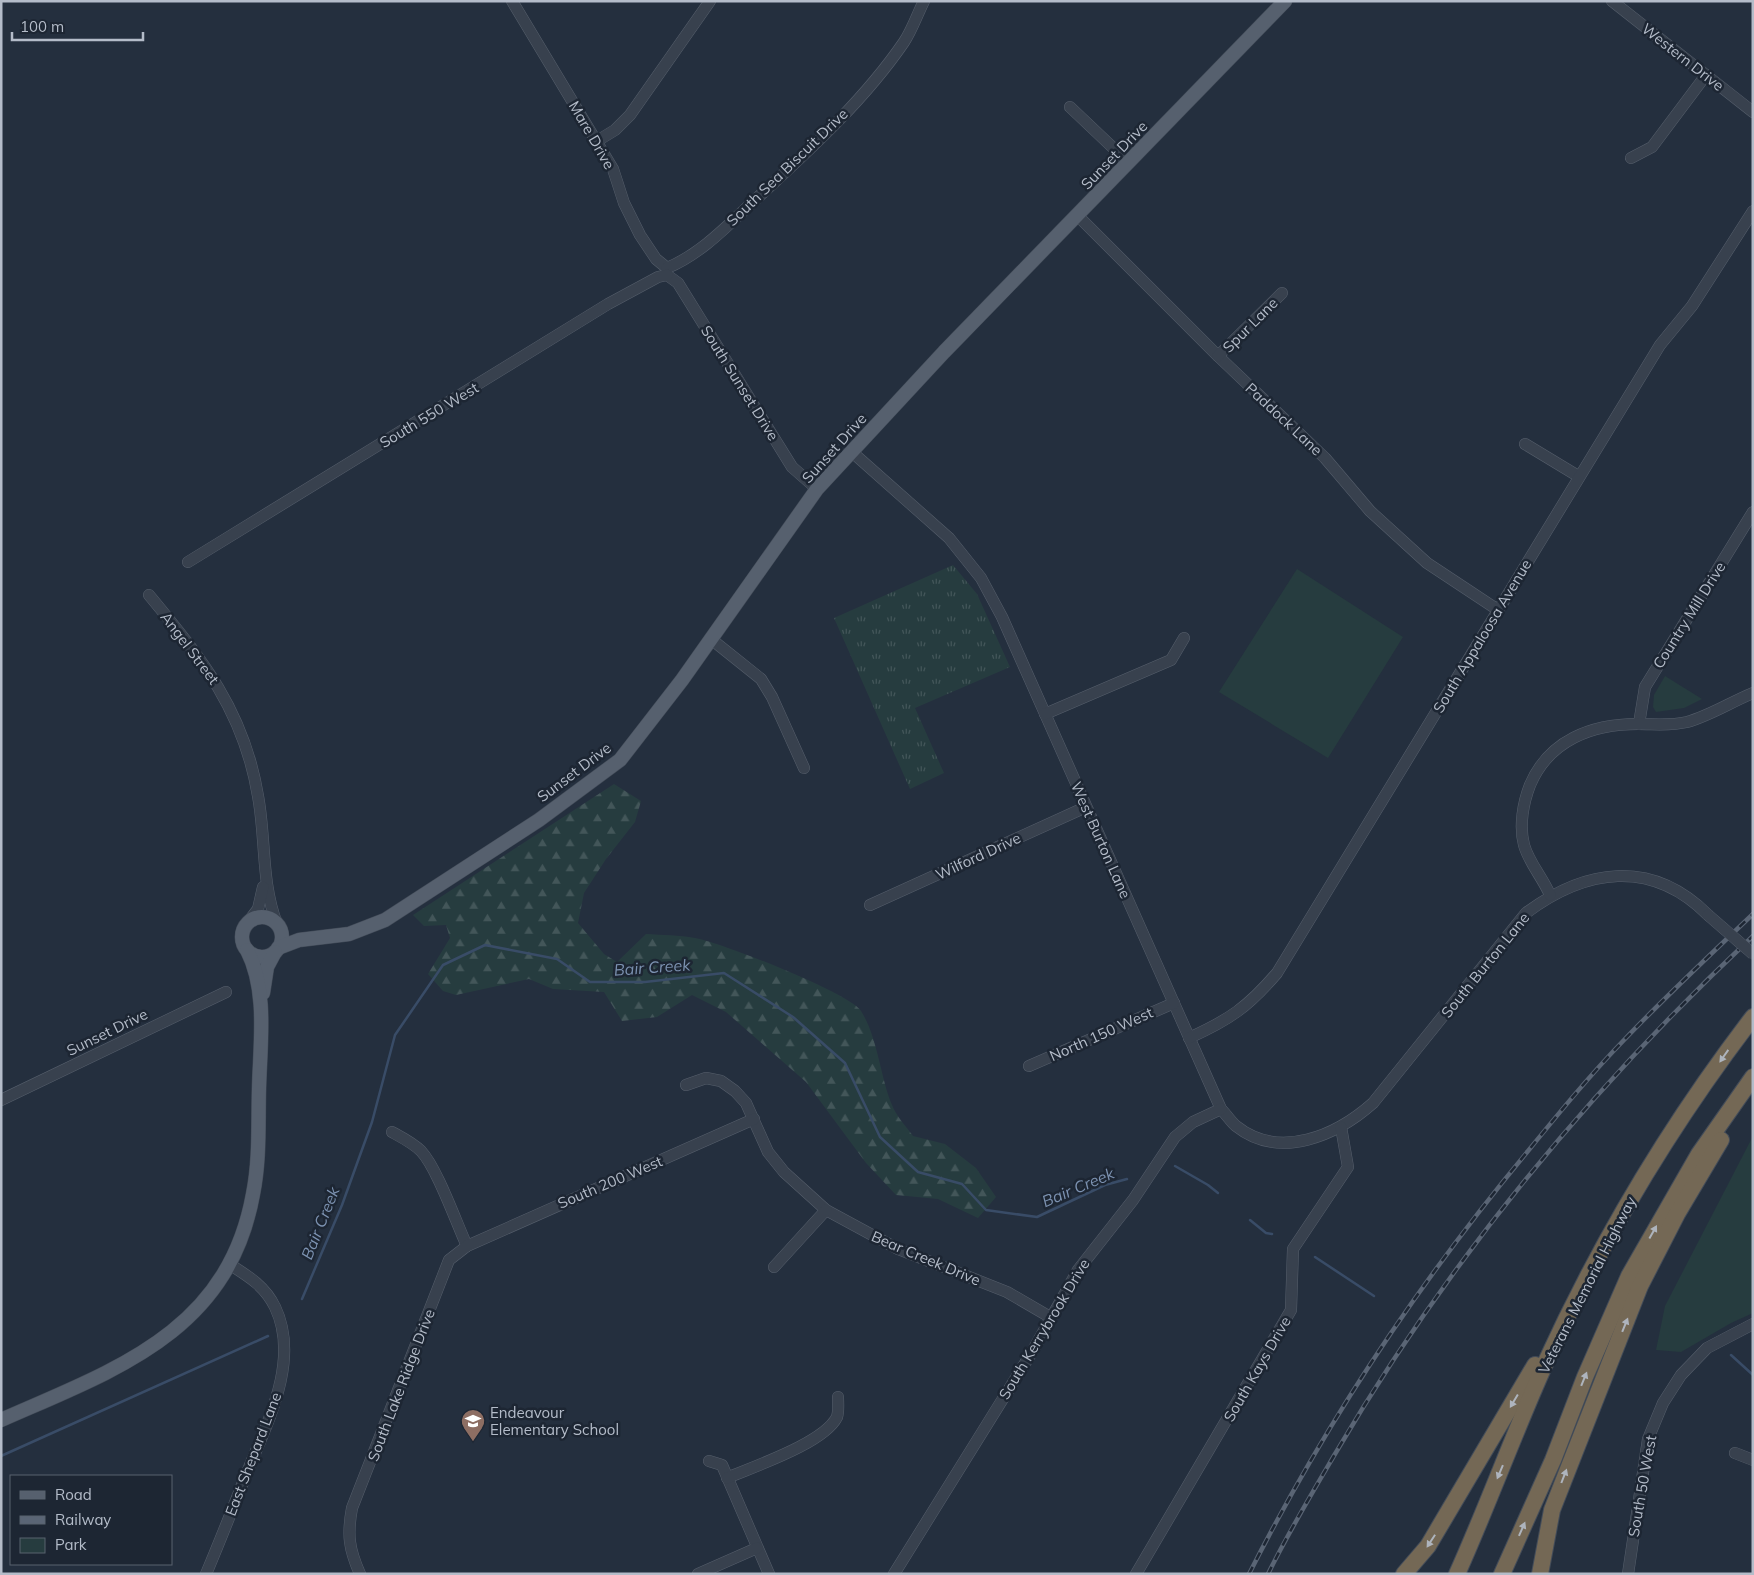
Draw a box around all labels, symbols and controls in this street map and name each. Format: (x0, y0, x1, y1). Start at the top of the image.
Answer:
scale bar (12, 10, 144, 42)
text: 100 m (20, 17, 64, 36)
street label: Western Drive (1638, 19, 1728, 95)
street label: Mare Drive (565, 98, 619, 172)
street label: South Sea Biscuit Drive (722, 104, 852, 230)
street label: Sunset Drive (1077, 117, 1151, 193)
street label: Spur Lane (1218, 293, 1282, 357)
street label: South Sunset Drive (697, 322, 783, 444)
street label: South 550 West (376, 378, 482, 452)
street label: Paddock Lane (1242, 379, 1326, 459)
street label: Sunset Drive (798, 409, 870, 487)
street label: South Appaloosa Avenue (1429, 556, 1535, 716)
street label: Country Mill Drive (1648, 558, 1730, 672)
street label: Angel Street (157, 608, 223, 688)
street label: Sunset Drive (533, 738, 615, 806)
street label: West Burton Lane (1067, 779, 1135, 901)
street label: Wilford Drive (932, 828, 1024, 884)
street label: South Burton Lane (1437, 909, 1533, 1021)
water label: Bair Creek (613, 954, 692, 980)
street label: North 150 West (1046, 1003, 1156, 1065)
street label: Sunset Drive (63, 1004, 151, 1060)
one-way arrow (1719, 1049, 1729, 1062)
street label: South 200 West (555, 1151, 665, 1213)
water label: Bair Creek (1039, 1163, 1118, 1211)
water label: Bair Creek (296, 1183, 344, 1262)
street label: Veterans Memorial Highway (1534, 1193, 1640, 1377)
one-way arrow (1648, 1225, 1657, 1239)
street label: Bear Creek Drive (869, 1226, 983, 1290)
street label: South Kerrybrook Drive (994, 1255, 1094, 1403)
street label: South Lake Ridge Drive (363, 1306, 439, 1464)
street label: South Kays Drive (1219, 1313, 1295, 1425)
one-way arrow (1621, 1317, 1629, 1332)
one-way arrow (1581, 1372, 1589, 1387)
street label: East Shepard Lane (221, 1389, 285, 1519)
one-way arrow (1510, 1395, 1519, 1408)
place label: Endeavour Elementary School (490, 1403, 619, 1439)
school or university icon: Endeavour Elementary School (460, 1408, 486, 1442)
street label: South 50 West (1624, 1434, 1660, 1538)
one-way arrow (1496, 1465, 1503, 1480)
one-way arrow (1560, 1468, 1568, 1483)
legend (10, 1475, 172, 1565)
text: Road (55, 1485, 92, 1504)
text: Railway (55, 1510, 111, 1529)
one-way arrow (1518, 1522, 1526, 1536)
one-way arrow (1426, 1534, 1436, 1547)
text: Park (55, 1535, 87, 1554)

